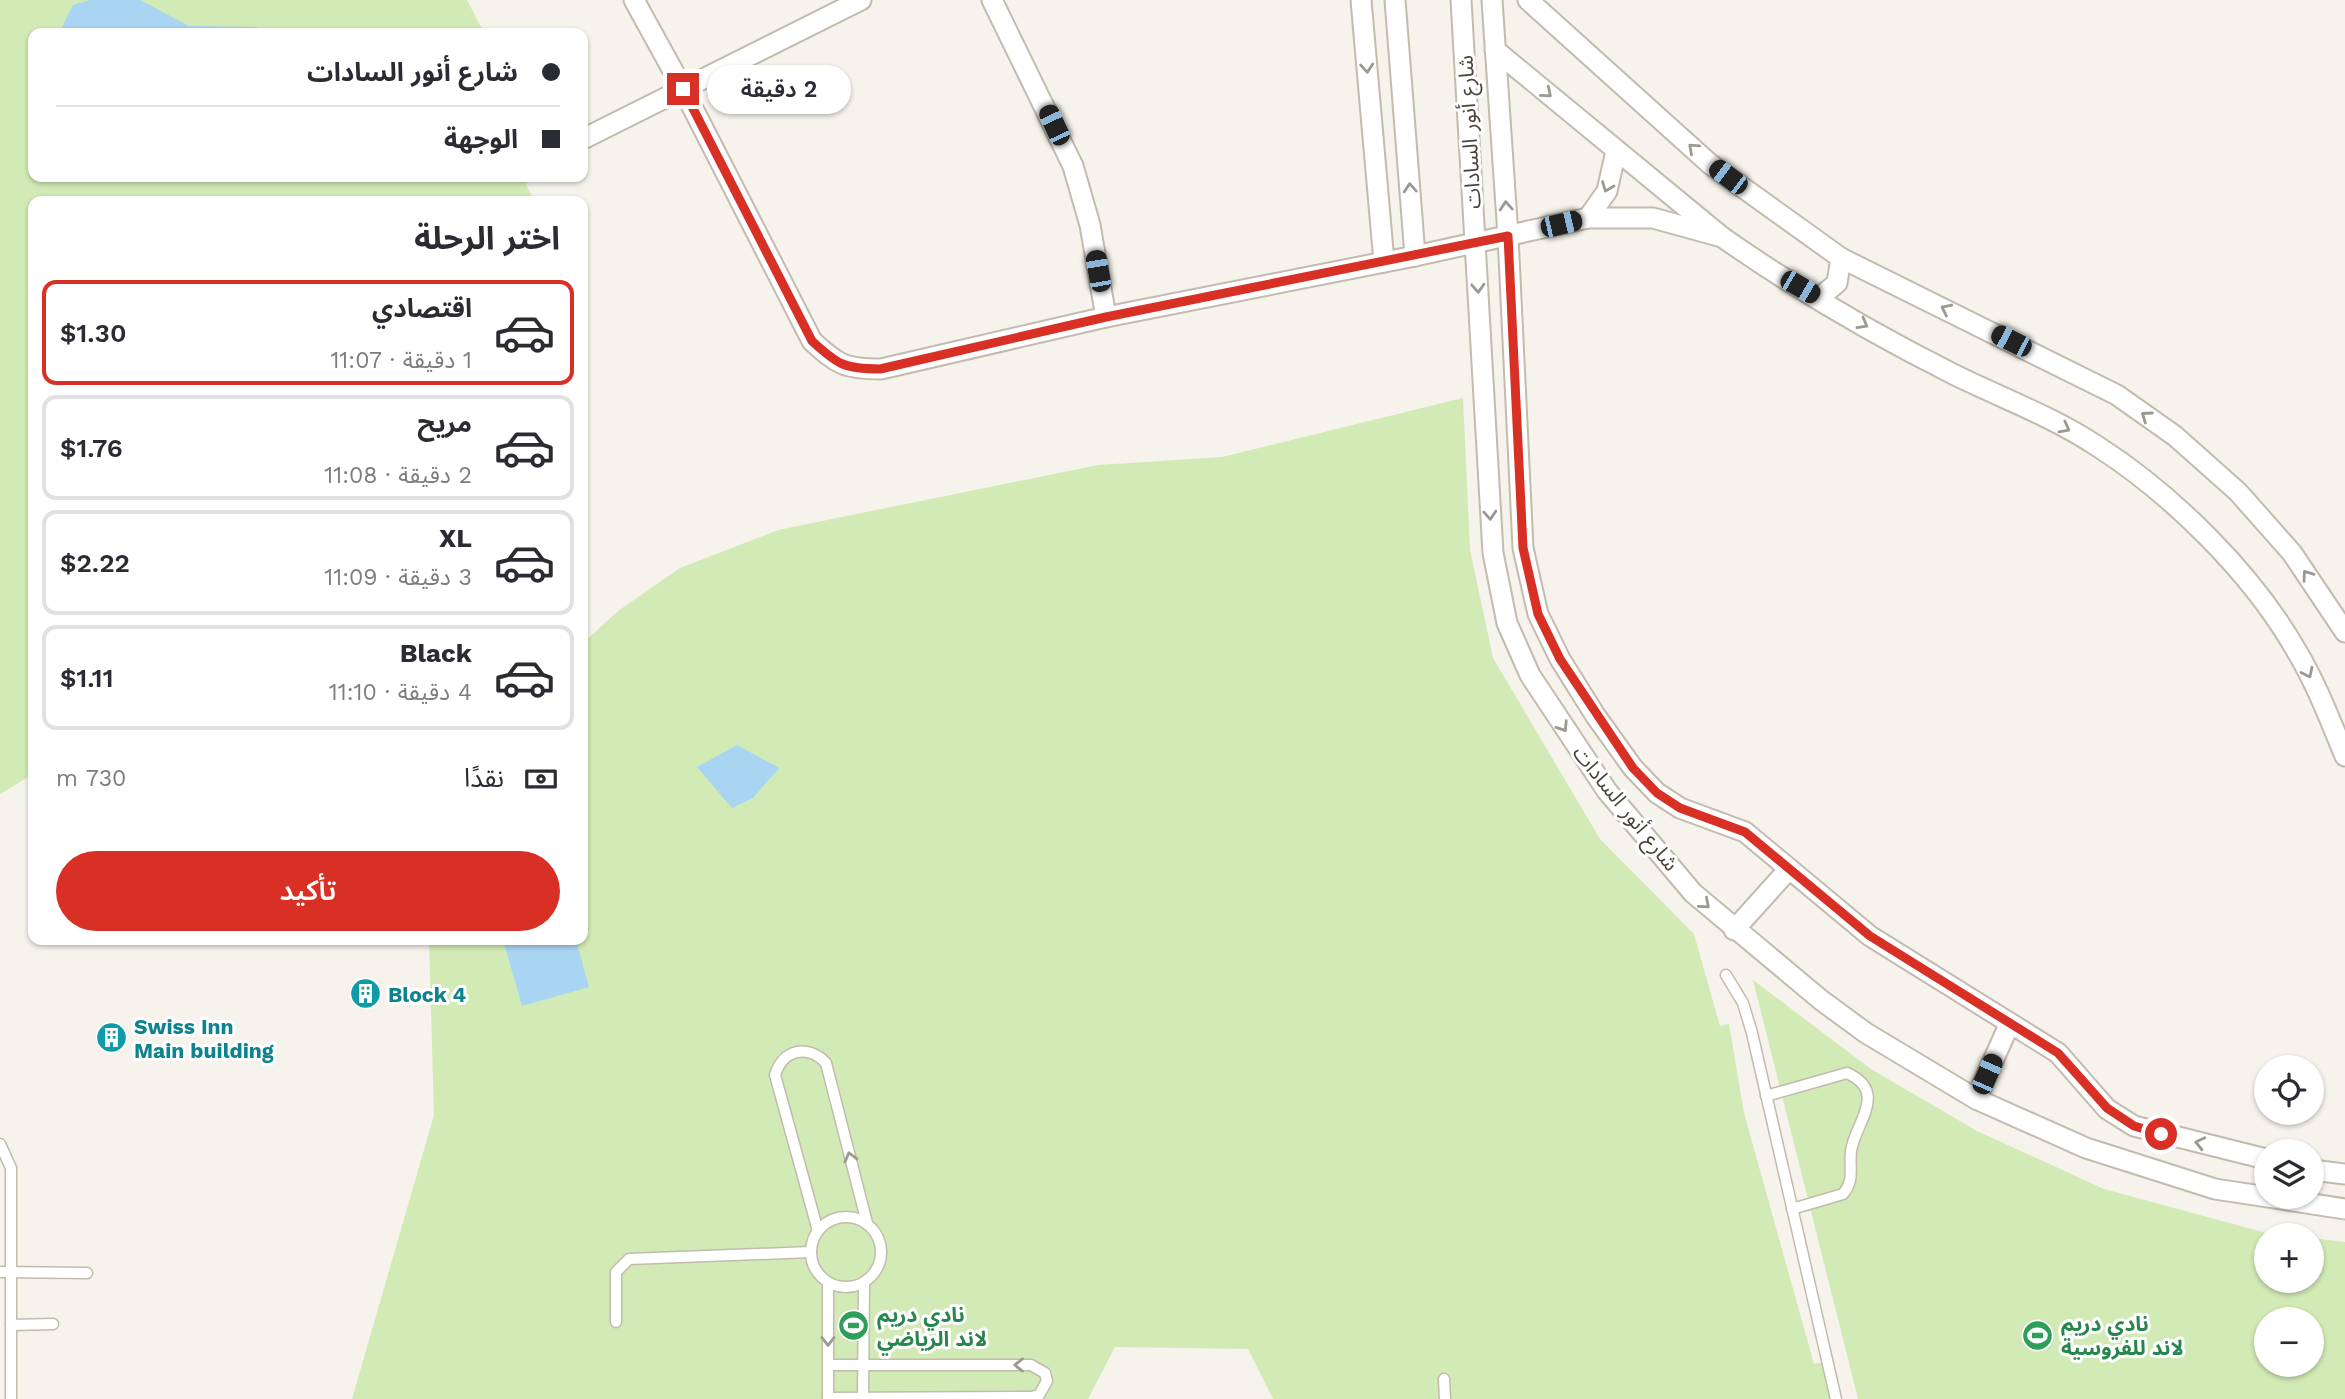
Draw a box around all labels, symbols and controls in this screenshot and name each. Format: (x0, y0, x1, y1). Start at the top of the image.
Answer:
street label: شارع أنور السادات (1452, 54, 1489, 209)
text: شارع أنور السادات (307, 57, 518, 87)
one-way arrow (1359, 63, 1374, 74)
callout: 2 دقيقة (708, 64, 851, 114)
route end (667, 73, 699, 105)
text: 2 دقيقة (741, 76, 817, 103)
one-way arrow (1540, 85, 1552, 98)
car (1036, 102, 1073, 148)
text: الوجهة (444, 124, 518, 154)
one-way arrow (1688, 144, 1701, 157)
car (1705, 156, 1752, 198)
one-way arrow (1602, 180, 1616, 192)
one-way arrow (1403, 182, 1418, 193)
one-way arrow (1499, 200, 1514, 211)
car (1539, 209, 1584, 239)
text: اختر الرحلة (414, 219, 560, 257)
car (1085, 248, 1112, 294)
car (1777, 267, 1824, 307)
one-way arrow (1470, 283, 1485, 294)
text: اقتصادي (372, 293, 472, 323)
icon: car (493, 301, 556, 364)
one-way arrow (1941, 303, 1953, 317)
one-way arrow (1856, 316, 1869, 329)
text: $1.30 (60, 318, 126, 348)
car (1988, 322, 2035, 360)
text: 1 دقيقة · 11:07 (330, 347, 472, 374)
text: مريح (417, 408, 472, 438)
one-way arrow (2141, 412, 2154, 424)
icon: car (493, 416, 556, 479)
one-way arrow (2058, 420, 2070, 433)
text: $1.76 (60, 433, 123, 463)
text: 2 دقيقة · 11:08 (324, 462, 472, 489)
one-way arrow (1483, 510, 1498, 521)
text: XL (439, 523, 472, 553)
icon: car (493, 531, 556, 594)
text: $2.22 (60, 548, 130, 578)
text: 3 دقيقة · 11:09 (324, 564, 472, 591)
one-way arrow (2303, 570, 2315, 583)
text: Black (400, 638, 472, 668)
icon: car (493, 646, 556, 709)
text: $1.11 (60, 663, 113, 693)
one-way arrow (2300, 666, 2314, 679)
text: 4 دقيقة · 11:10 (329, 679, 472, 706)
one-way arrow (1554, 720, 1567, 733)
street label: شارع أنور السادات (1566, 740, 1684, 877)
icon: cash (522, 760, 560, 798)
text: نقدًا (464, 763, 504, 793)
text: 730 m (56, 765, 126, 792)
button: تأكيد (56, 851, 560, 931)
one-way arrow (1697, 896, 1710, 908)
building icon: Block 4 (348, 977, 382, 1011)
place label: Block 4 (388, 982, 466, 1007)
place label: Swiss Inn Main building (134, 1014, 274, 1063)
building icon: Swiss Inn Main building (94, 1021, 128, 1055)
car (1969, 1051, 2006, 1097)
map controls (2254, 1055, 2324, 1377)
button: locate (2254, 1055, 2324, 1125)
route start (2145, 1118, 2177, 1150)
one-way arrow (2194, 1137, 2206, 1151)
button: layers (2254, 1139, 2324, 1209)
one-way arrow (844, 1151, 858, 1163)
button: + (2254, 1223, 2324, 1293)
place label: نادي دريم لاند الرياضي (877, 1302, 987, 1355)
button: − (2254, 1307, 2324, 1377)
sports icon: نادي دريم لاند الرياضي (837, 1309, 871, 1343)
place label: نادي دريم لاند للفروسية (2061, 1311, 2184, 1360)
sports icon: نادي دريم لاند للفروسية (2021, 1318, 2055, 1352)
one-way arrow (820, 1336, 836, 1347)
one-way arrow (1014, 1357, 1024, 1373)

